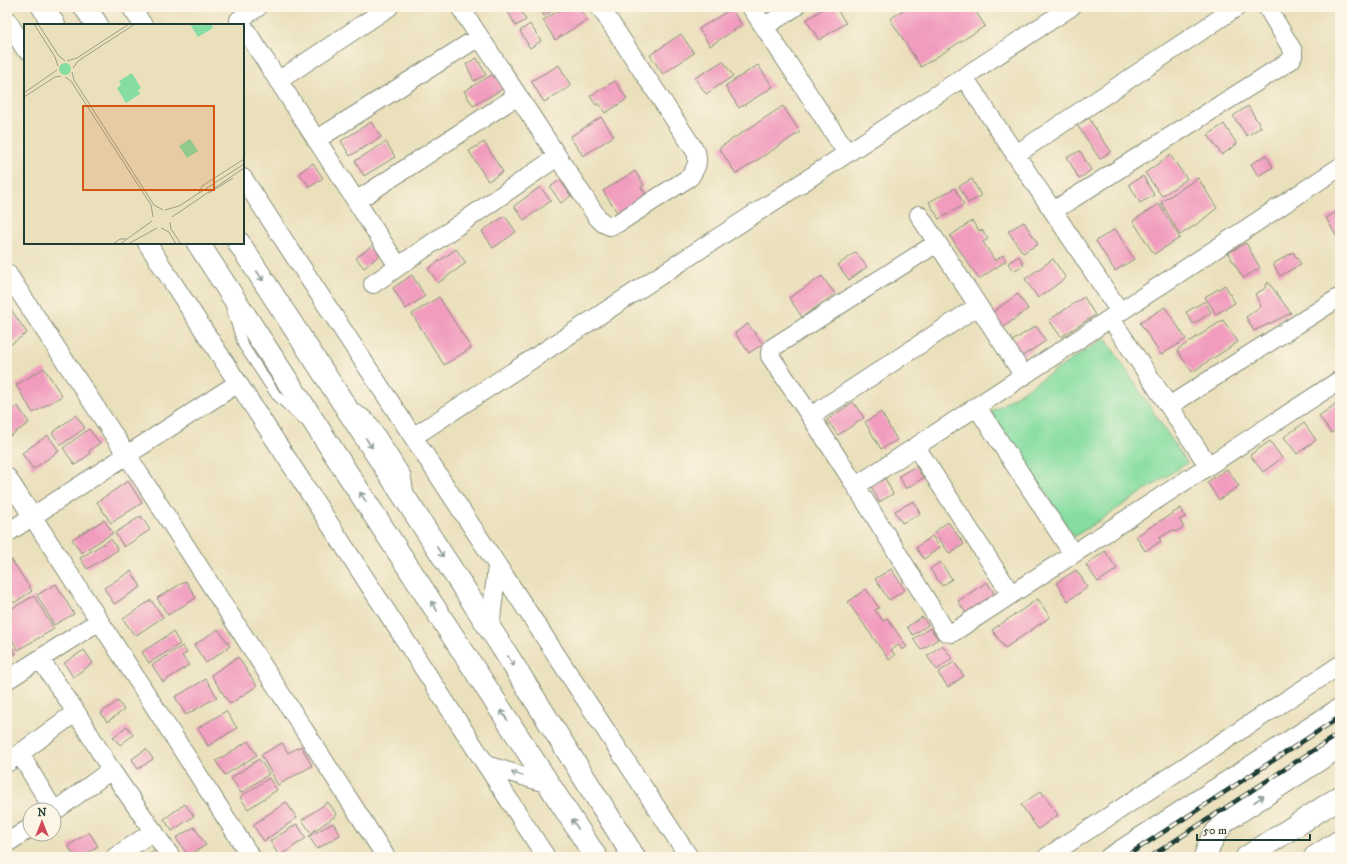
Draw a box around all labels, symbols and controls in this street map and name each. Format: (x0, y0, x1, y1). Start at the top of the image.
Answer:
inset map (24, 24, 244, 244)
one-way arrow (256, 270, 264, 281)
one-way arrow (366, 437, 374, 449)
one-way arrow (359, 492, 367, 503)
one-way arrow (436, 546, 444, 557)
one-way arrow (429, 600, 437, 612)
one-way arrow (507, 656, 515, 667)
one-way arrow (500, 710, 508, 721)
one-way arrow (512, 770, 524, 778)
one-way arrow (1253, 795, 1264, 803)
north arrow (22, 802, 62, 842)
text: N (37, 806, 47, 820)
scale bar (1197, 816, 1310, 842)
one-way arrow (571, 819, 579, 830)
text: 50 m (1203, 823, 1227, 838)

